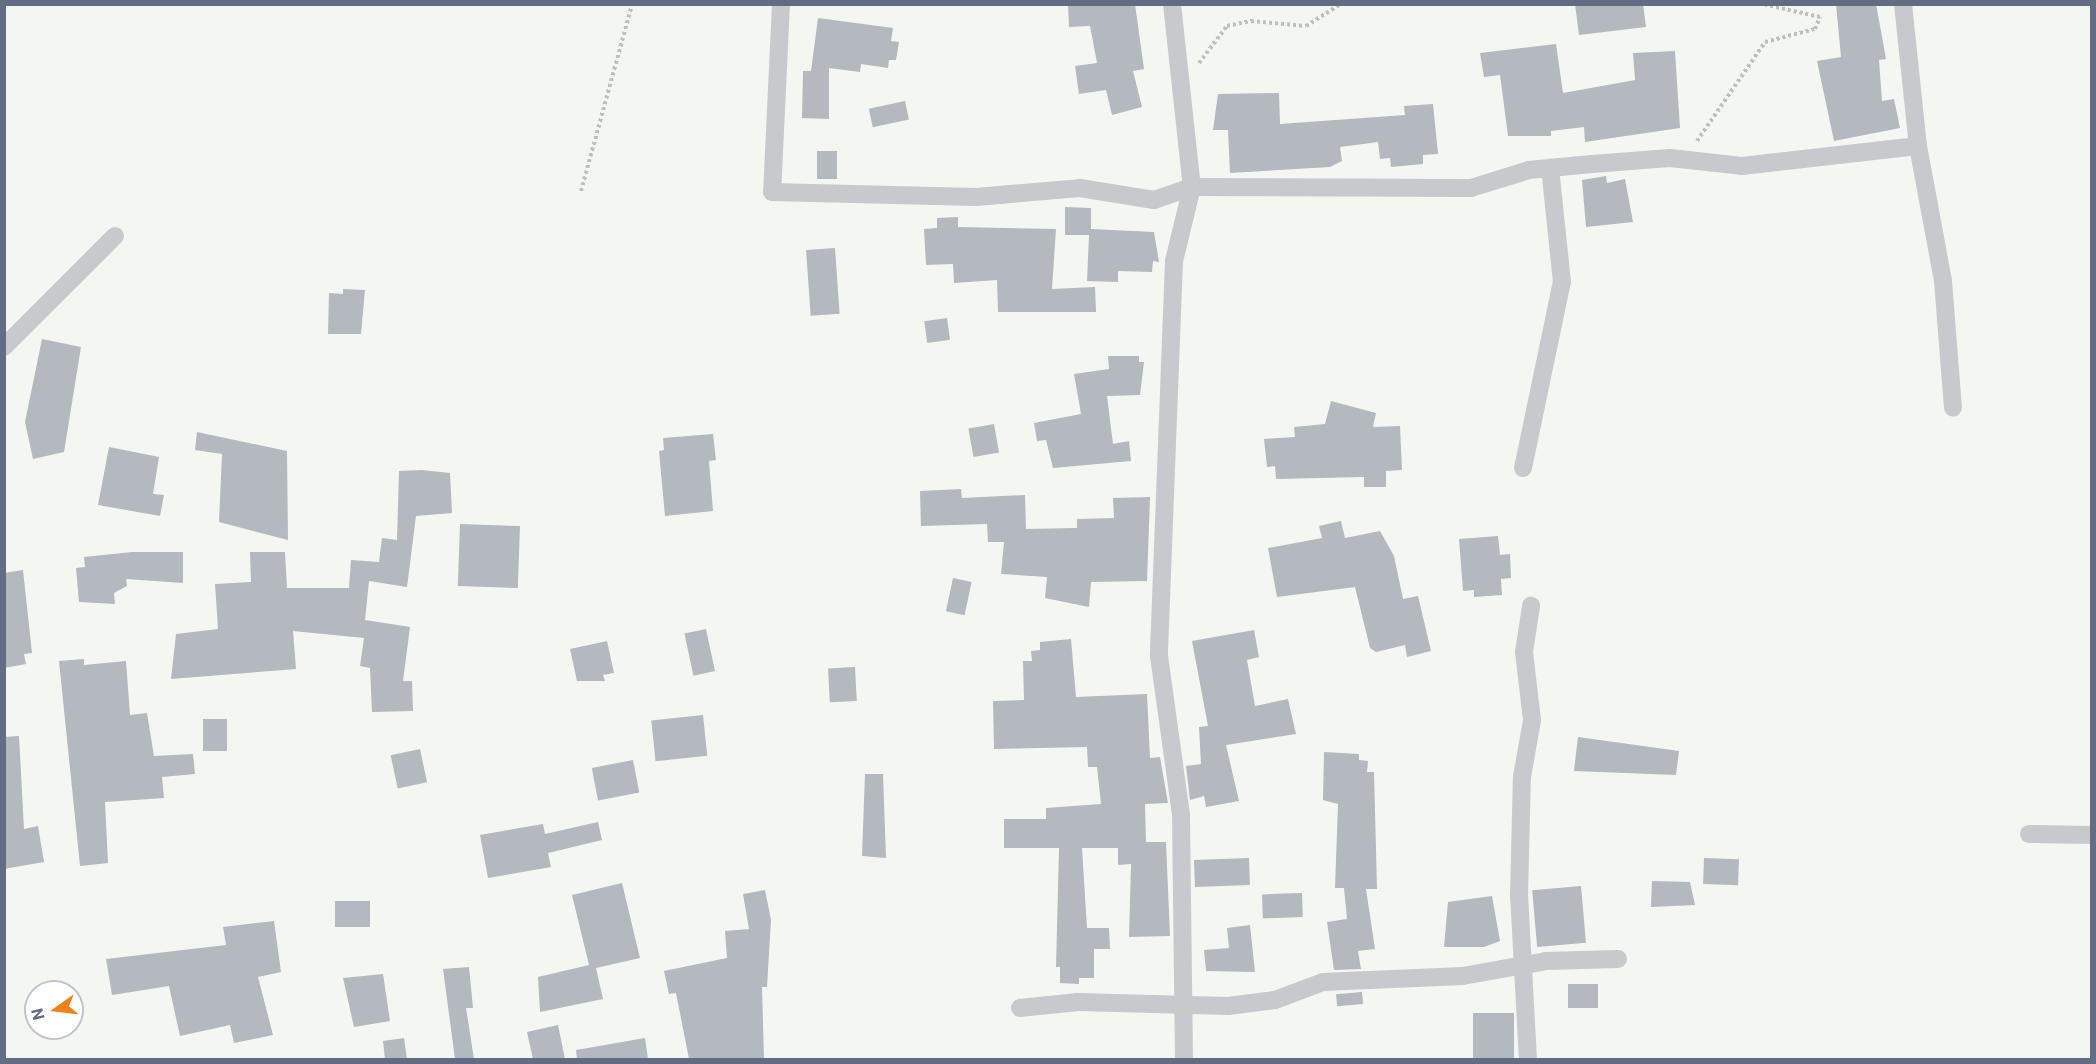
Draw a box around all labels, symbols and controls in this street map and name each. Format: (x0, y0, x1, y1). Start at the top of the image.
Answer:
north arrow (24, 980, 84, 1040)
text: N (27, 1006, 49, 1022)

